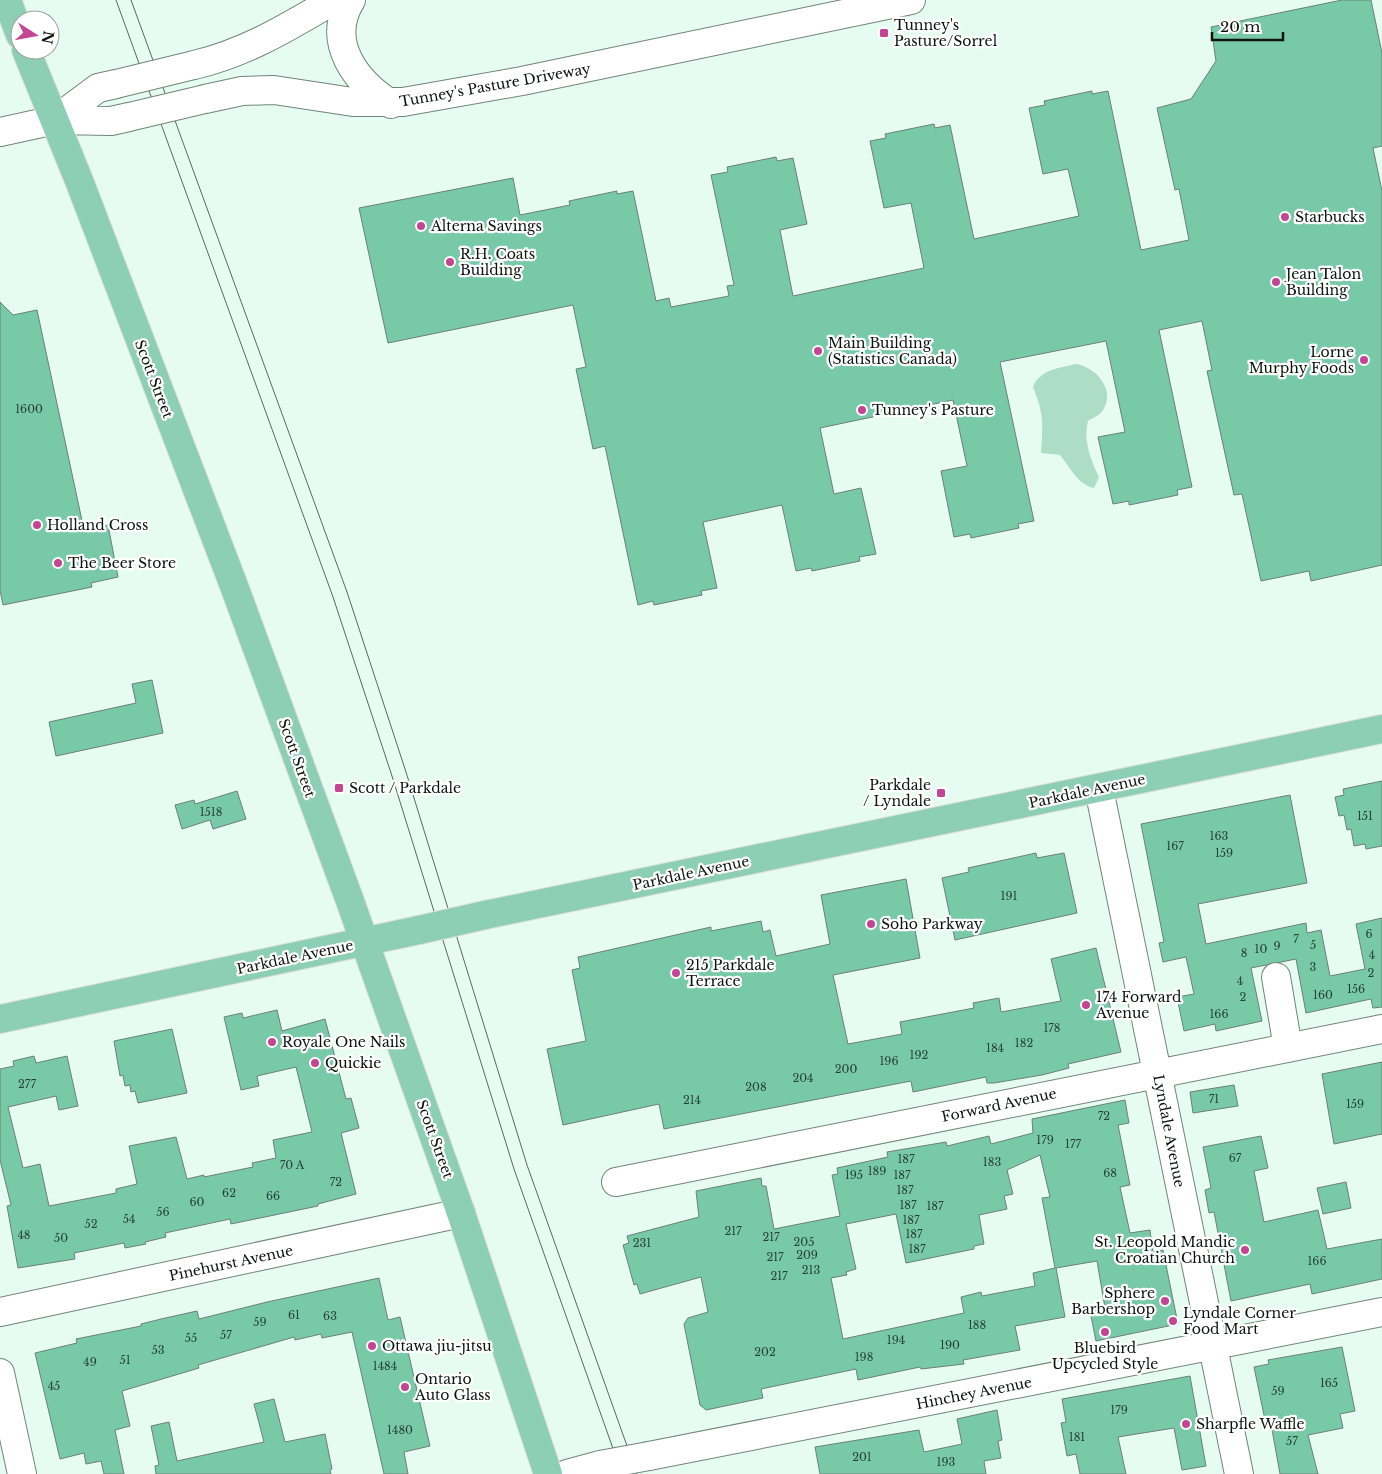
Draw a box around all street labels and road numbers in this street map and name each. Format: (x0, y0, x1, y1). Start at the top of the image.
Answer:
street label: Tunney's Pasture Driveway (398, 59, 592, 111)
street label: Scott Street (131, 337, 177, 421)
street label: Scott Street (274, 716, 320, 800)
street label: Parkdale Avenue (1027, 770, 1147, 812)
street label: Parkdale Avenue (631, 852, 751, 894)
street label: Parkdale Avenue (235, 936, 355, 978)
street label: Lyndale Avenue (1149, 1073, 1189, 1189)
street label: Forward Avenue (940, 1084, 1058, 1126)
street label: Scott Street (412, 1097, 458, 1181)
street label: Pinehurst Avenue (167, 1241, 295, 1285)
street label: Hinchey Avenue (915, 1373, 1033, 1413)

